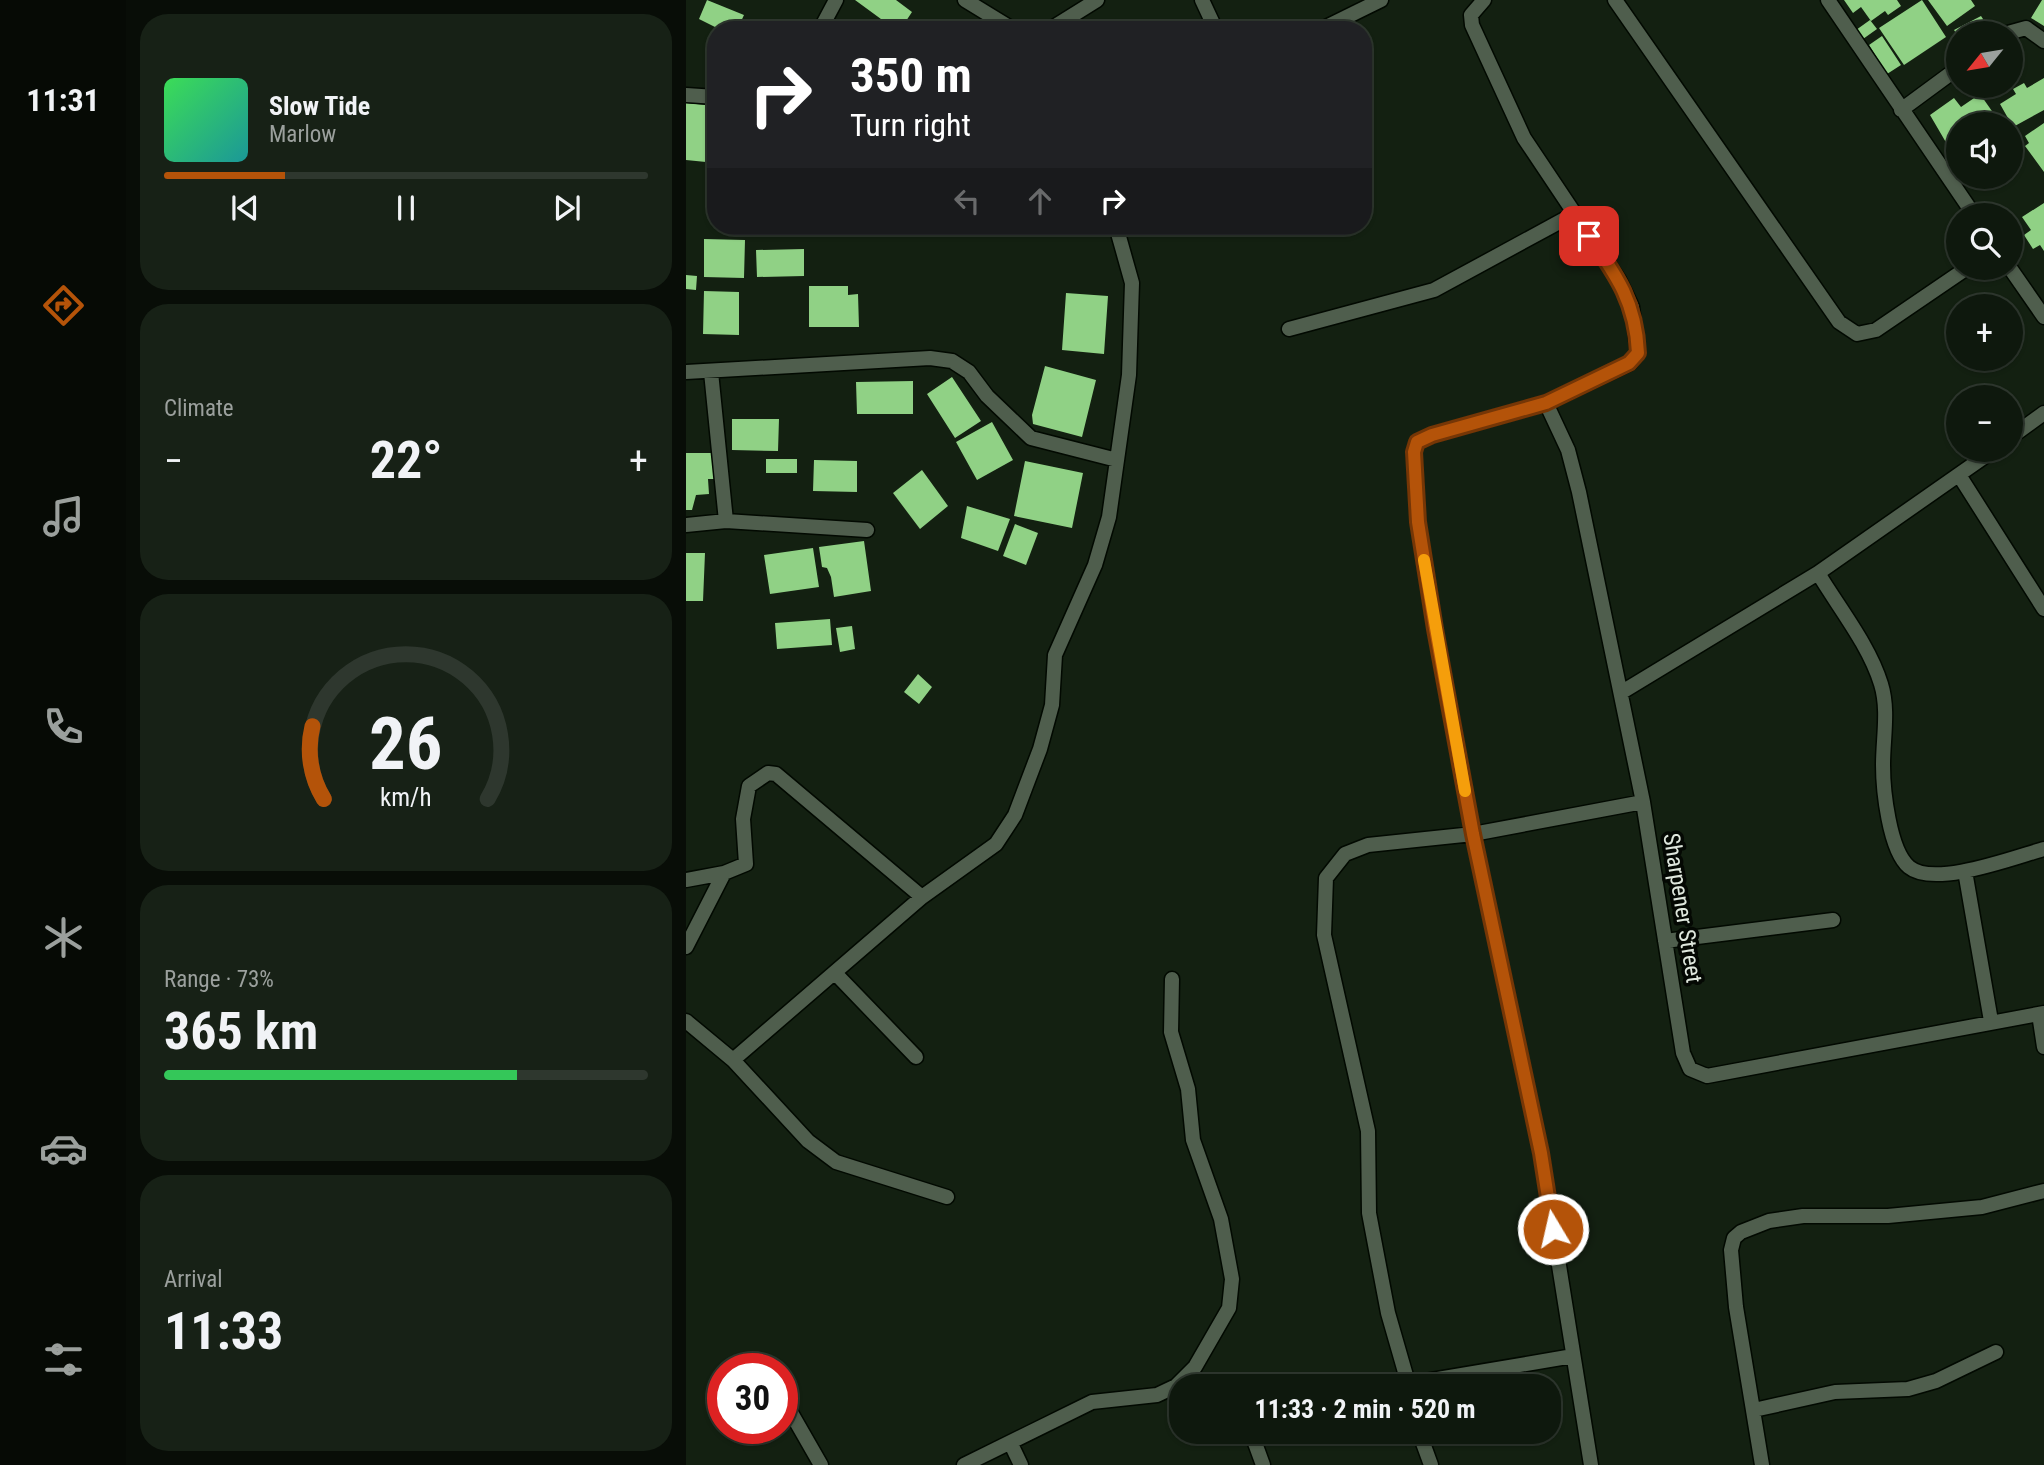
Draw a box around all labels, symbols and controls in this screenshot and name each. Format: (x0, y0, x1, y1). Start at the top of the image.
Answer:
north arrow (1946, 21, 2023, 98)
map controls (1946, 21, 2023, 462)
text: 350 m (850, 47, 972, 104)
icon: right (735, 49, 826, 140)
text: 11:31 (26, 81, 100, 119)
text: Slow Tide (269, 91, 370, 121)
text: Turn right (850, 106, 971, 144)
button: sound (1946, 112, 2023, 189)
text: Marlow (269, 121, 336, 148)
icon: left (948, 182, 986, 220)
icon: ahead (1021, 182, 1059, 220)
icon: right (1094, 182, 1132, 220)
icon: previous (226, 189, 264, 227)
icon: pause (387, 189, 425, 227)
icon: next (548, 189, 586, 227)
button: search (1946, 203, 2023, 280)
pin (1559, 206, 1619, 266)
icon: arrive (1570, 217, 1608, 255)
icon: directions (39, 281, 88, 330)
button: + (1946, 294, 2023, 371)
button: − (1946, 385, 2023, 462)
text: Climate (164, 395, 234, 422)
text: 22° (370, 430, 442, 491)
text: − (164, 439, 183, 483)
text: + (629, 439, 648, 483)
icon: music (39, 492, 88, 541)
text: 26 (369, 701, 443, 787)
icon: phone (39, 702, 88, 751)
text: km/h (380, 782, 432, 811)
street label: Sharpener Street (1657, 831, 1708, 985)
icon: climate (39, 913, 88, 962)
text: Range · 73% (164, 966, 274, 993)
text: 365 km (164, 1001, 318, 1062)
icon: car (39, 1124, 88, 1173)
position arrow (1516, 1192, 1590, 1266)
text: Arrival (164, 1266, 223, 1293)
text: 11:33 (164, 1301, 283, 1362)
icon: filters (39, 1335, 88, 1384)
speed limit sign: 30 (707, 1353, 798, 1444)
text: 11:33 · 2 min · 520 m (1255, 1394, 1475, 1424)

